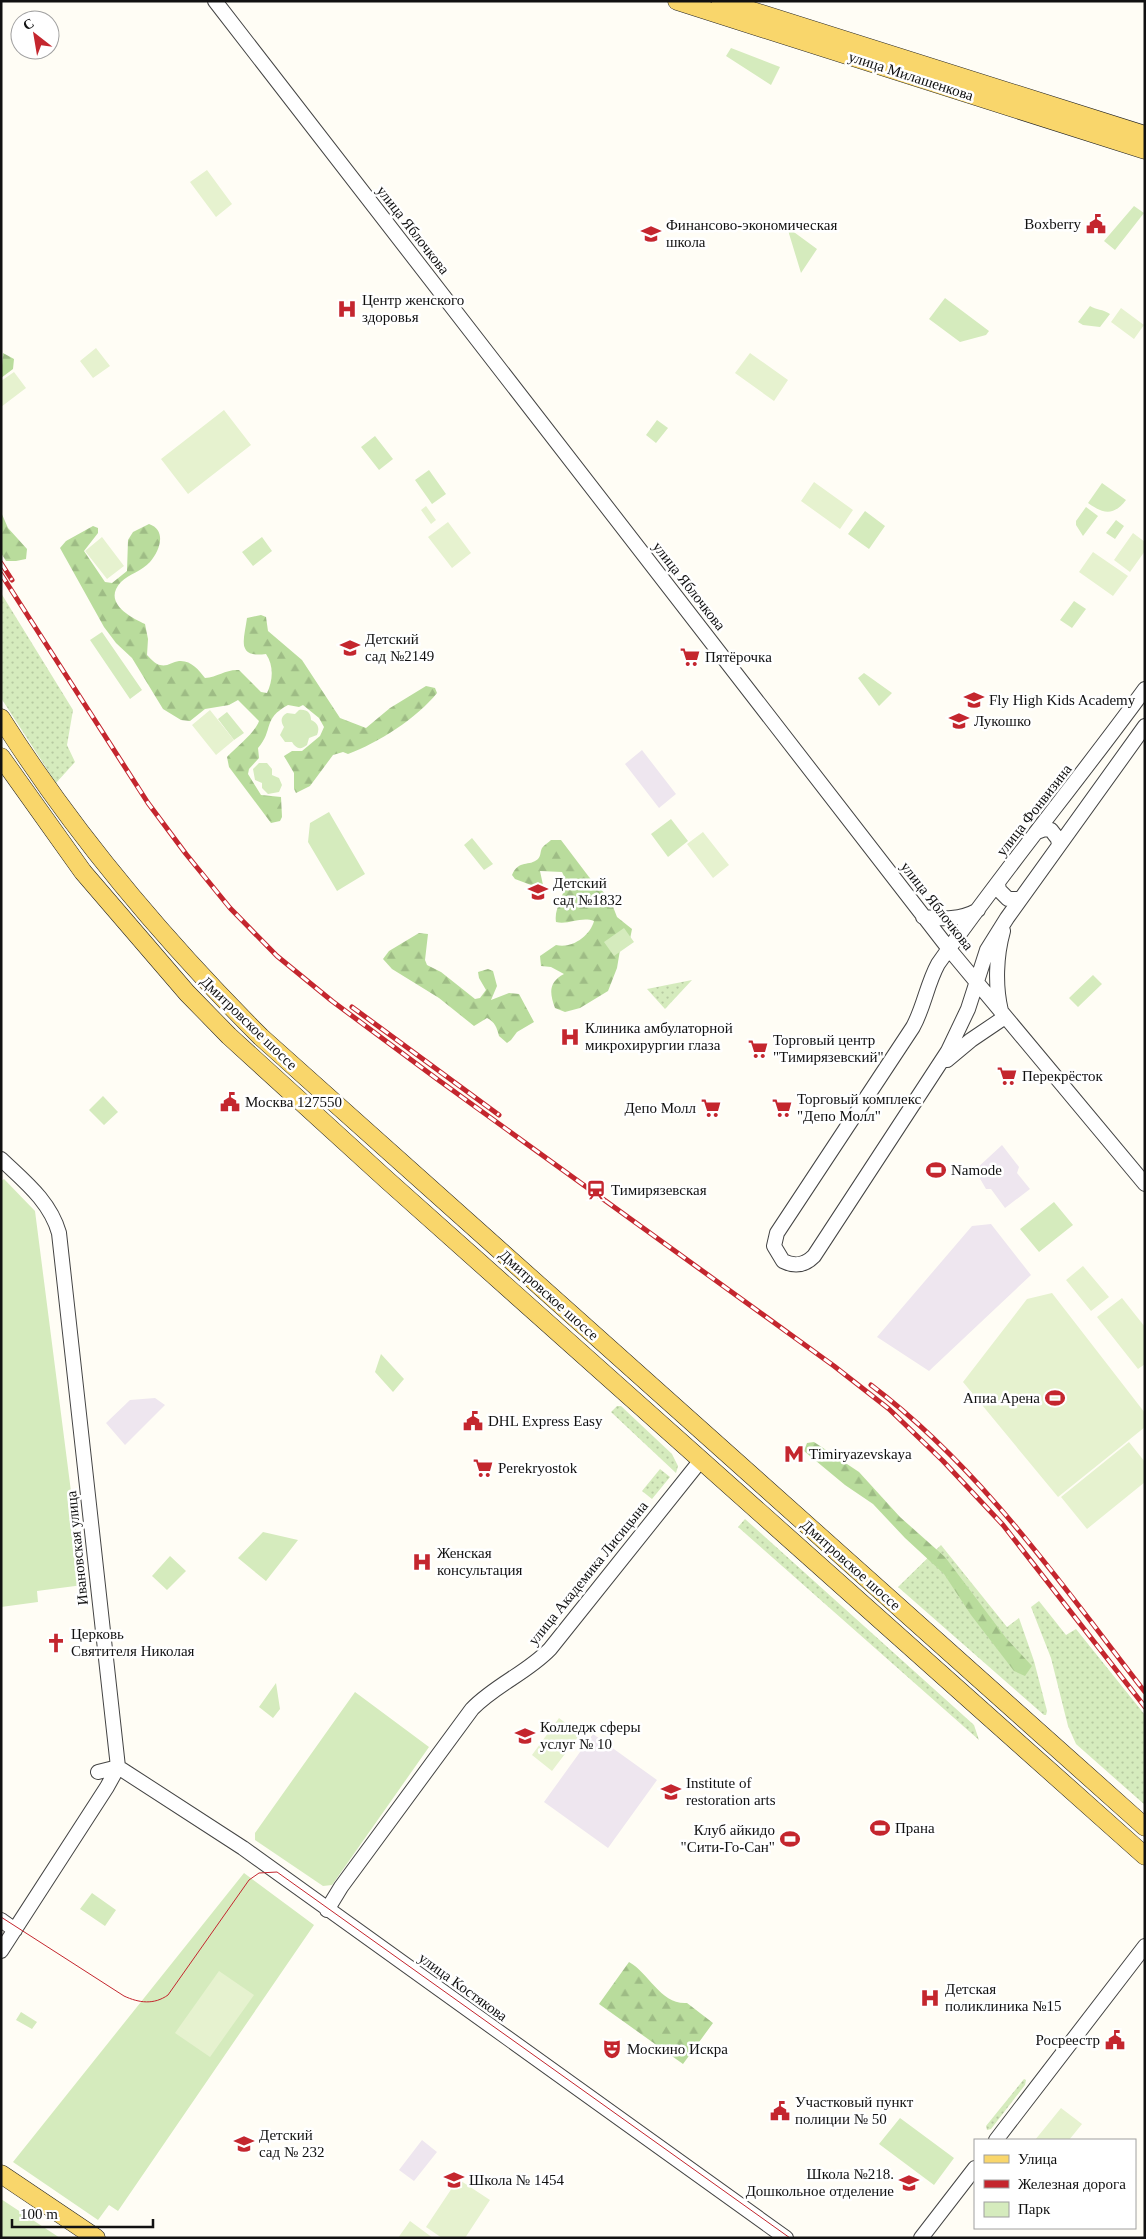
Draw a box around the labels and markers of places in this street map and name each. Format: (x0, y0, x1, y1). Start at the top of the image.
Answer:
public building icon: Boxberry (1085, 213, 1107, 235)
place label: Boxberry (1024, 216, 1081, 232)
place label: Финансово-экономическая школа (666, 217, 837, 250)
school or university icon: Финансово-экономическая школа (640, 223, 662, 245)
place label: Центр женского здоровья (362, 292, 464, 325)
hospital icon: Центр женского здоровья (336, 298, 358, 320)
place label: Детский сад №2149 (365, 631, 434, 664)
school or university icon: Детский сад №2149 (339, 637, 361, 659)
supermarket icon: Пятёрочка (679, 646, 701, 668)
place label: Пятёрочка (705, 649, 772, 665)
school or university icon: Fly High Kids Academy (963, 689, 985, 711)
place label: Fly High Kids Academy (989, 692, 1136, 708)
school or university icon: Лукошко (948, 710, 970, 732)
place label: Лукошко (974, 713, 1031, 729)
place label: Детский сад №1832 (553, 875, 622, 908)
school or university icon: Детский сад №1832 (527, 881, 549, 903)
place label: Клиника амбулаторной микрохирургии глаза (585, 1020, 733, 1053)
hospital icon: Клиника амбулаторной микрохирургии глаза (559, 1026, 581, 1048)
place label: Торговый центр "Тимирязевский" (773, 1032, 884, 1065)
supermarket icon: Торговый центр "Тимирязевский" (747, 1038, 769, 1060)
supermarket icon: Перекрёсток (996, 1065, 1018, 1087)
place label: Перекрёсток (1022, 1068, 1104, 1084)
public building icon: Москва 127550 (219, 1091, 241, 1113)
place label: Торговый комплекс "Депо Молл" (797, 1091, 922, 1124)
place label: Москва 127550 (245, 1094, 342, 1110)
supermarket icon: Депо Молл (700, 1097, 722, 1119)
supermarket icon: Торговый комплекс "Депо Молл" (771, 1097, 793, 1119)
place label: Депо Молл (624, 1100, 697, 1116)
sports icon: Namode (925, 1159, 947, 1181)
place label: Namode (951, 1162, 1002, 1178)
station icon: Тимирязевская (585, 1179, 607, 1201)
place label: Тимирязевская (611, 1182, 707, 1198)
sports icon: Апиа Арена (1044, 1387, 1066, 1409)
place label: Апиа Арена (963, 1390, 1040, 1406)
public building icon: DHL Express Easy (462, 1410, 484, 1432)
place label: DHL Express Easy (488, 1413, 603, 1429)
metro station icon: Timiryazevskaya (783, 1443, 805, 1465)
place label: Timiryazevskaya (809, 1446, 912, 1462)
supermarket icon: Perekryostok (472, 1457, 494, 1479)
place label: Perekryostok (498, 1460, 578, 1476)
place label: Женская консультация (437, 1545, 523, 1578)
hospital icon: Женская консультация (411, 1551, 433, 1573)
place label: Церковь Святителя Николая (71, 1626, 195, 1659)
church icon: Церковь Святителя Николая (45, 1632, 67, 1654)
place label: Колледж сферы услуг № 10 (540, 1719, 641, 1752)
school or university icon: Колледж сферы услуг № 10 (514, 1725, 536, 1747)
place label: Institute of restoration arts (686, 1775, 776, 1808)
school or university icon: Institute of restoration arts (660, 1781, 682, 1803)
sports icon: Прана (869, 1817, 891, 1839)
place label: Прана (895, 1820, 935, 1836)
place label: Клуб айкидо "Сити-Го-Сан" (681, 1822, 775, 1855)
sports icon: Клуб айкидо "Сити-Го-Сан" (779, 1828, 801, 1850)
place label: Детская поликлиника №15 (945, 1981, 1061, 2014)
hospital icon: Детская поликлиника №15 (919, 1987, 941, 2009)
public building icon: Росреестр (1104, 2029, 1126, 2051)
place label: Росреестр (1035, 2032, 1100, 2048)
theatre icon: Москино Искра (601, 2038, 623, 2060)
place label: Москино Искра (627, 2041, 728, 2057)
place label: Участковый пункт полиции № 50 (795, 2094, 914, 2127)
public building icon: Участковый пункт полиции № 50 (769, 2100, 791, 2122)
place label: Детский сад № 232 (259, 2127, 324, 2160)
school or university icon: Детский сад № 232 (233, 2133, 255, 2155)
place label: Школа №218. Дошкольное отделение (746, 2166, 894, 2199)
school or university icon: Школа № 1454 (443, 2169, 465, 2191)
place label: Школа № 1454 (469, 2172, 564, 2188)
school or university icon: Школа №218. Дошкольное отделение (898, 2172, 920, 2194)

